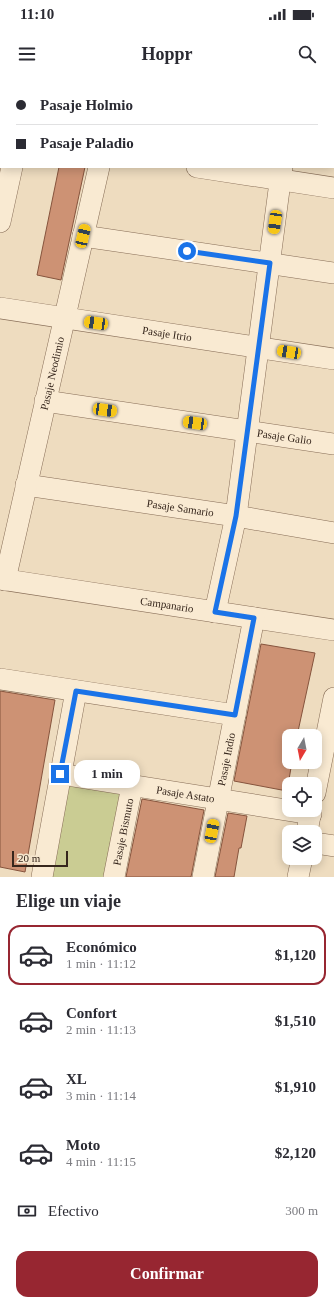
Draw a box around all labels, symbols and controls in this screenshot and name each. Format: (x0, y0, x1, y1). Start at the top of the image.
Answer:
text: 11:10 (20, 6, 54, 22)
icon: menu (16, 43, 38, 65)
icon: search (296, 43, 318, 65)
text: Hoppr (141, 44, 193, 64)
text: Pasaje Holmio (40, 97, 133, 113)
text: Pasaje Paladio (40, 135, 134, 151)
car (267, 209, 283, 235)
car (74, 223, 92, 249)
route start (178, 242, 196, 260)
car (83, 315, 109, 331)
street label: Pasaje Itrio (142, 324, 193, 343)
street label: Pasaje Neodimio (38, 335, 66, 411)
car (276, 344, 302, 360)
car (92, 402, 118, 418)
car (182, 415, 208, 431)
street label: Pasaje Galio (256, 427, 313, 447)
street label: Pasaje Samario (146, 497, 215, 519)
street label: Campanario (140, 595, 195, 615)
north arrow (282, 729, 322, 769)
map controls (282, 729, 322, 865)
street label: Pasaje Indio (215, 731, 237, 787)
callout: 1 min (74, 760, 140, 788)
route end (51, 765, 69, 783)
text: 1 min (91, 766, 123, 781)
button: locate (282, 777, 322, 817)
street label: Pasaje Astato (155, 783, 216, 805)
street label: Pasaje Bismuto (110, 797, 136, 866)
car (204, 818, 220, 844)
button: layers (282, 825, 322, 865)
scale bar (12, 849, 68, 868)
text: 20 m (18, 852, 40, 864)
text: Elige un viaje (16, 891, 121, 911)
icon: car (18, 937, 54, 973)
text: Económico (66, 939, 137, 955)
text: $1,120 (275, 947, 316, 963)
text: 1 min · 11:12 (66, 956, 136, 971)
icon: car (18, 1003, 54, 1039)
text: Confort (66, 1005, 117, 1021)
text: $1,510 (275, 1013, 316, 1029)
text: 2 min · 11:13 (66, 1022, 136, 1037)
icon: car (18, 1069, 54, 1105)
text: XL (66, 1071, 87, 1087)
text: $1,910 (275, 1079, 316, 1095)
text: 3 min · 11:14 (66, 1088, 136, 1103)
icon: car (18, 1135, 54, 1171)
text: Moto (66, 1137, 100, 1153)
text: $2,120 (275, 1145, 316, 1161)
text: 4 min · 11:15 (66, 1154, 136, 1169)
icon: cash (16, 1200, 38, 1222)
text: Efectivo (48, 1203, 99, 1219)
text: 300 m (285, 1203, 318, 1218)
button: Confirmar (16, 1251, 318, 1297)

